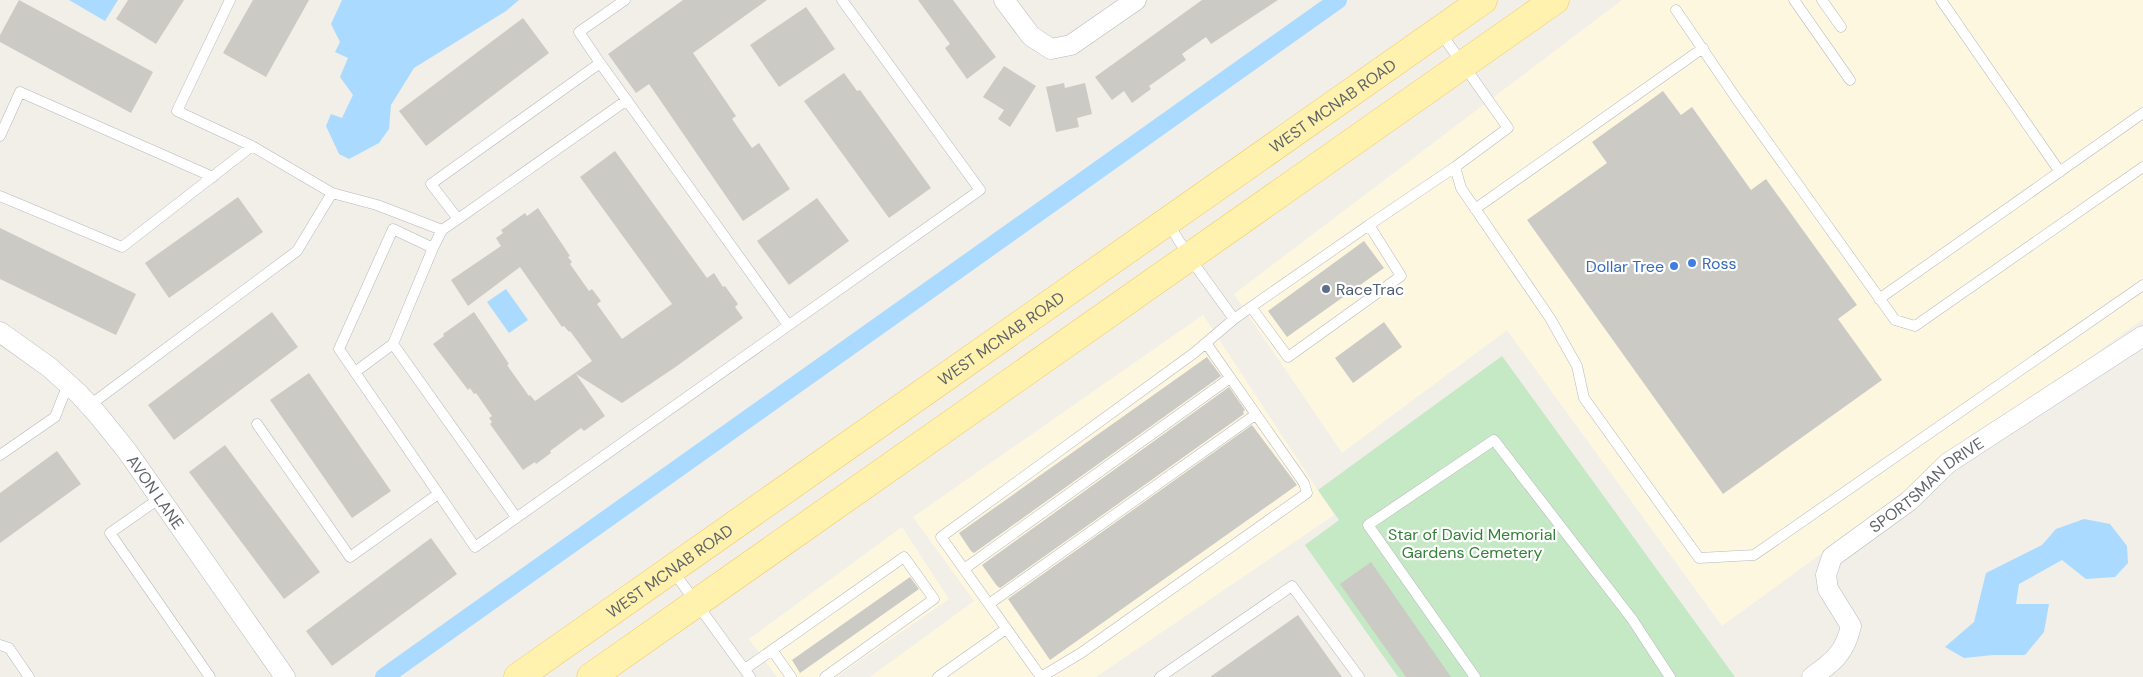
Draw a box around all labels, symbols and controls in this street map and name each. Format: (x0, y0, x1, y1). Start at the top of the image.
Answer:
street label: WEST MCNAB ROAD (1265, 54, 1400, 157)
place label: Ross (1702, 253, 1737, 274)
place label: Dollar Tree (1586, 256, 1664, 277)
marker: Ross (1686, 257, 1698, 269)
marker: Dollar Tree (1668, 260, 1680, 272)
place label: RaceTrac (1336, 279, 1404, 300)
marker: RaceTrac (1320, 283, 1332, 295)
street label: WEST MCNAB ROAD (934, 286, 1068, 390)
street label: SPORTSMAN DRIVE (1865, 432, 1988, 537)
street label: AVON LANE (122, 451, 189, 533)
street label: WEST MCNAB ROAD (602, 519, 737, 622)
park label: Star of David Memorial Gardens Cemetery (1388, 524, 1556, 563)

